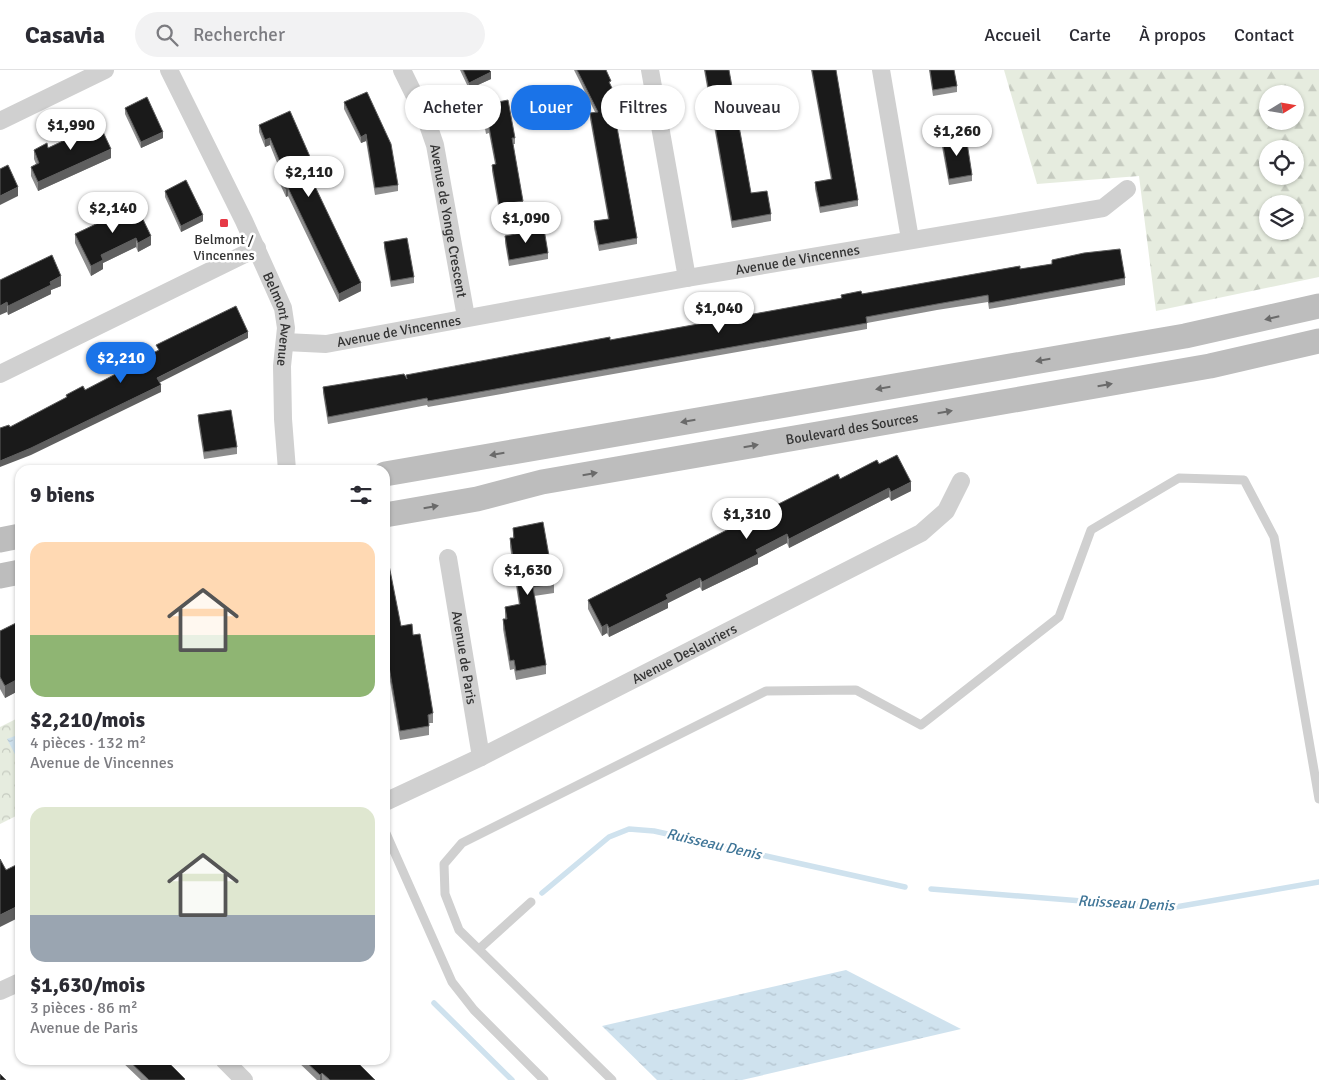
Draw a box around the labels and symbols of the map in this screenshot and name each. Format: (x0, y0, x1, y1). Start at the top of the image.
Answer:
north arrow (1259, 85, 1304, 130)
pin: $1,990 (30, 108, 112, 151)
pin: $1,260 (916, 114, 998, 157)
street label: Avenue de Yonge Crescent (426, 143, 470, 299)
pin: $2,110 (268, 156, 350, 198)
pin: $2,140 (72, 191, 154, 234)
pin: $1,090 (485, 202, 567, 244)
marker: Belmont / Vincennes (218, 217, 230, 229)
place label: Belmont / Vincennes (193, 231, 255, 264)
street label: Avenue de Vincennes (734, 241, 861, 279)
street label: Belmont Avenue (259, 269, 294, 367)
pin: $1,040 (678, 292, 760, 334)
street label: Avenue de Vincennes (335, 312, 462, 351)
one-way arrow (1264, 314, 1279, 322)
pin: $2,210 (80, 342, 162, 384)
one-way arrow (1035, 357, 1051, 365)
one-way arrow (1098, 380, 1114, 388)
one-way arrow (875, 384, 891, 392)
one-way arrow (938, 408, 954, 416)
street label: Boulevard des Sources (784, 409, 919, 449)
one-way arrow (680, 418, 696, 426)
one-way arrow (743, 442, 759, 450)
one-way arrow (488, 451, 504, 459)
one-way arrow (583, 469, 599, 477)
pin: $1,310 (706, 498, 788, 540)
one-way arrow (423, 502, 439, 510)
pin: $1,630 (487, 554, 569, 596)
street label: Avenue de Paris (448, 610, 480, 706)
street label: Avenue Deslauriers (629, 620, 740, 688)
water label: Ruisseau Denis (665, 824, 765, 864)
water label: Ruisseau Denis (1077, 891, 1176, 915)

